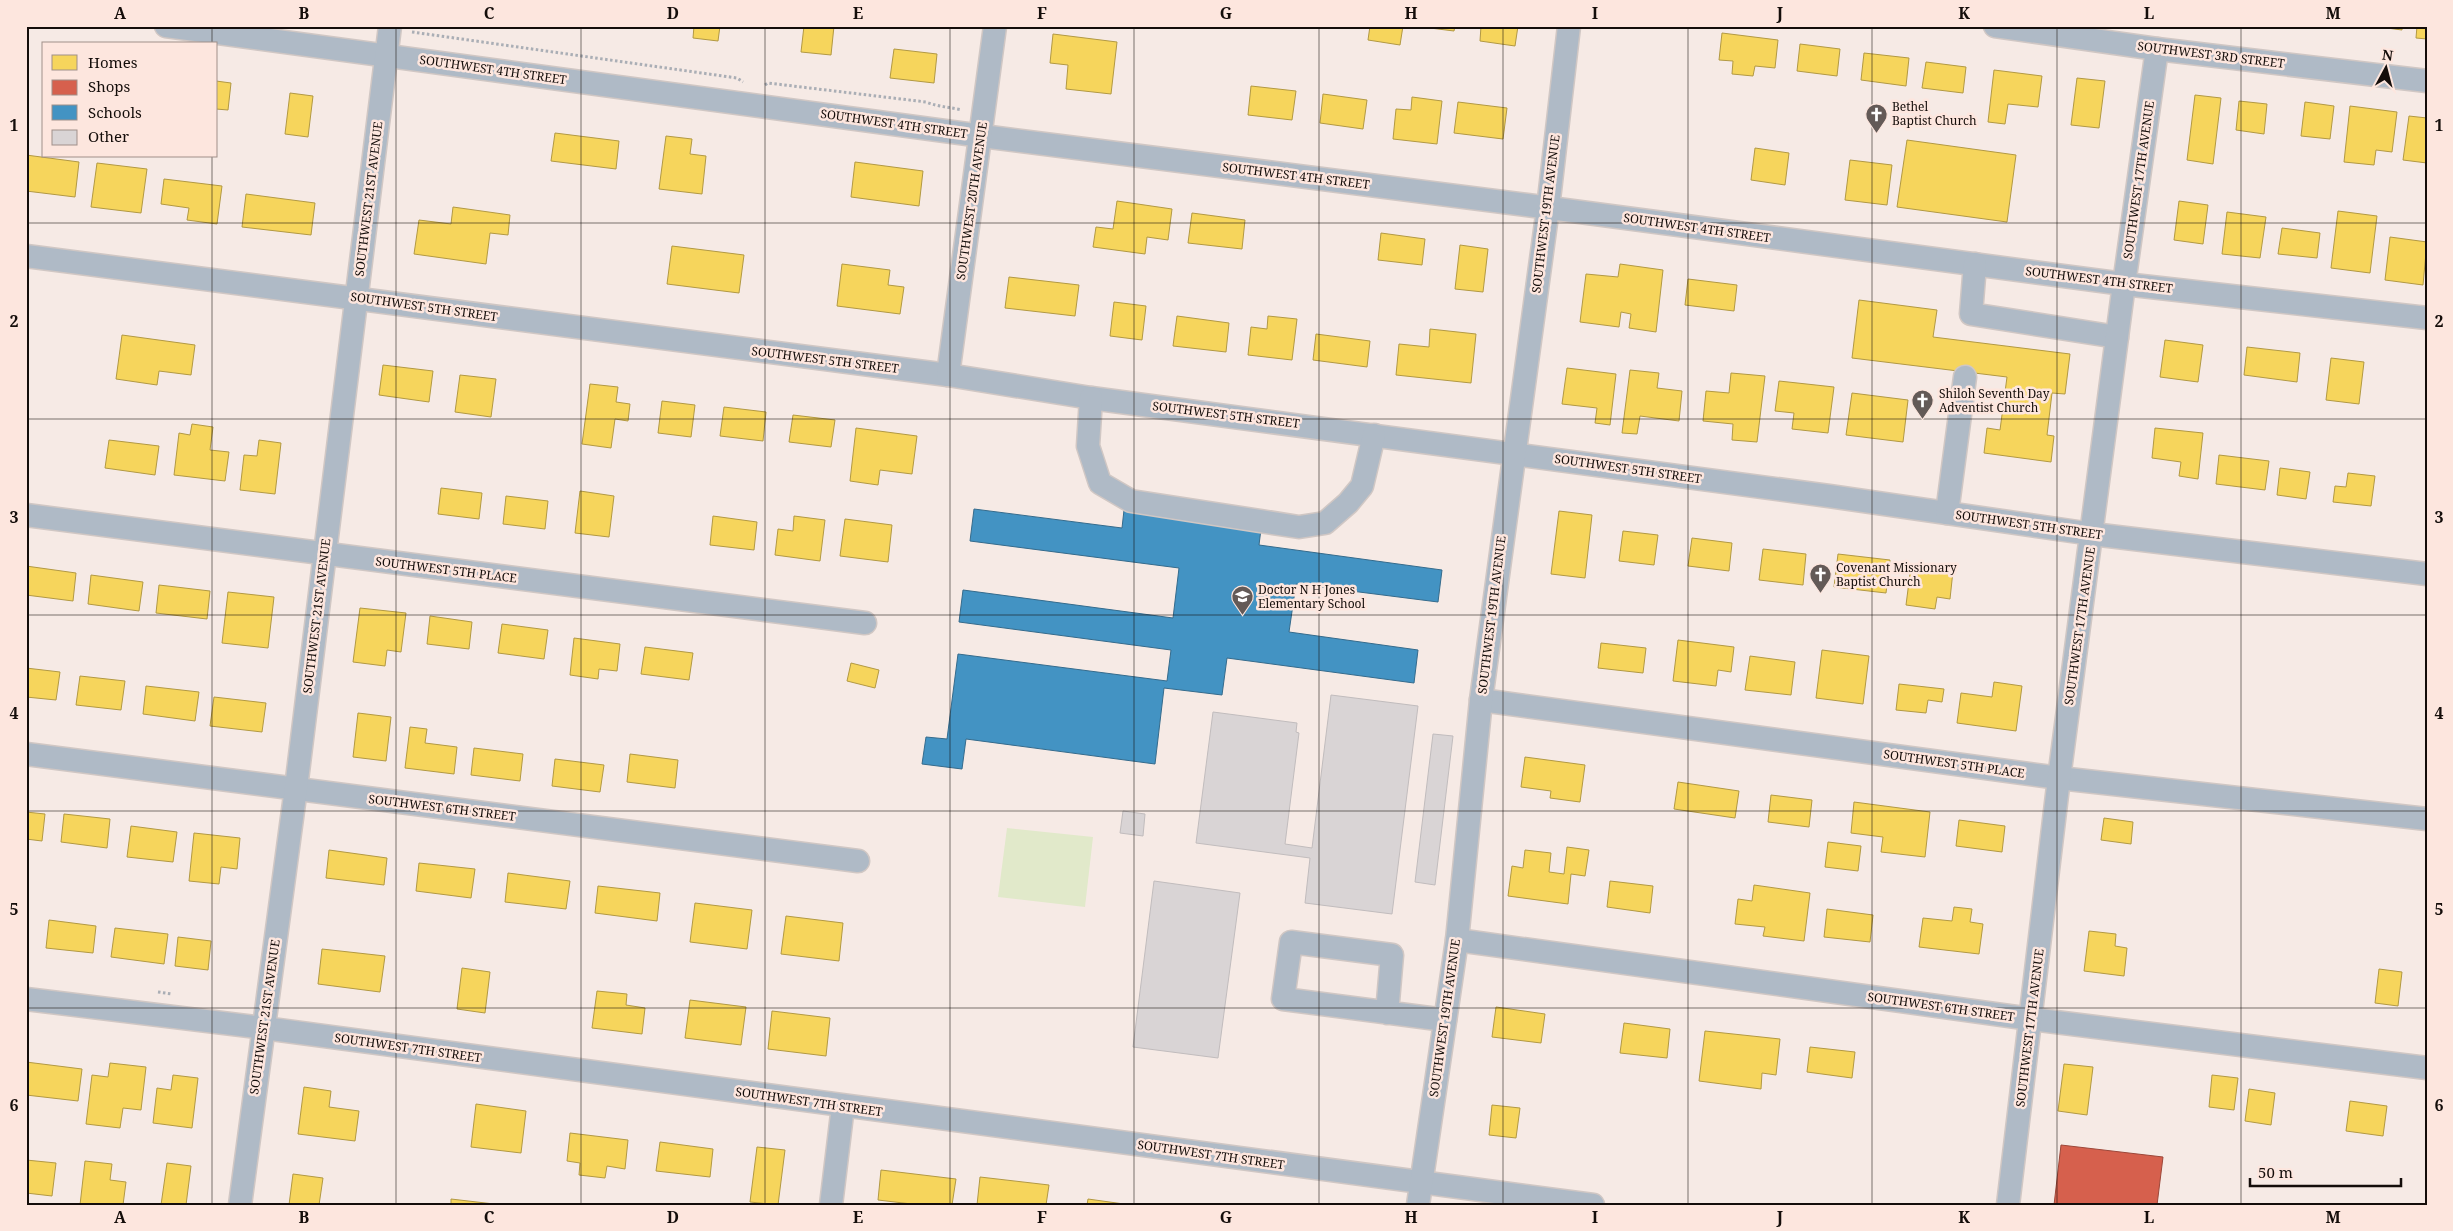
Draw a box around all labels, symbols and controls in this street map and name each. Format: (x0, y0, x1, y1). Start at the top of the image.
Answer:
text: A (114, 2, 127, 24)
text: B (299, 2, 310, 24)
text: C (484, 2, 495, 24)
text: D (667, 2, 679, 24)
text: E (853, 2, 863, 24)
text: F (1037, 2, 1047, 24)
text: G (1220, 2, 1232, 24)
text: H (1404, 2, 1418, 24)
text: I (1592, 2, 1598, 24)
text: J (1776, 2, 1784, 24)
text: K (1958, 2, 1970, 24)
text: L (2144, 2, 2154, 24)
text: M (2325, 2, 2341, 24)
street label: SOUTHWEST 3RD STREET (2137, 37, 2286, 72)
legend (42, 42, 218, 158)
north arrow (2360, 42, 2410, 92)
text: N (2381, 44, 2394, 65)
street label: SOUTHWEST 4TH STREET (418, 51, 568, 88)
text: Homes (88, 52, 138, 72)
text: Shops (88, 76, 131, 96)
place label: Bethel Baptist Church (1892, 98, 1977, 129)
street label: SOUTHWEST 17TH AVENUE (2119, 100, 2158, 260)
text: Schools (88, 102, 142, 122)
church icon: Bethel Baptist Church (1864, 102, 1888, 133)
street label: SOUTHWEST 4TH STREET (819, 105, 969, 142)
text: 1 (9, 114, 19, 136)
text: 1 (2434, 114, 2444, 136)
street label: SOUTHWEST 21ST AVENUE (351, 120, 386, 278)
street label: SOUTHWEST 20TH AVENUE (952, 121, 991, 281)
text: Other (88, 126, 129, 146)
street label: SOUTHWEST 19TH AVENUE (1527, 134, 1564, 294)
street label: SOUTHWEST 4TH STREET (1221, 158, 1371, 193)
street label: SOUTHWEST 4TH STREET (1622, 209, 1772, 246)
street label: SOUTHWEST 4TH STREET (2024, 262, 2174, 297)
street label: SOUTHWEST 5TH STREET (349, 288, 499, 325)
text: 2 (9, 310, 19, 332)
text: 2 (2434, 310, 2444, 332)
street label: SOUTHWEST 5TH STREET (750, 342, 900, 377)
place label: Shiloh Seventh Day Adventist Church (1939, 385, 2050, 416)
church icon: Shiloh Seventh Day Adventist Church (1911, 389, 1935, 420)
street label: SOUTHWEST 5TH STREET (1151, 397, 1301, 432)
street label: SOUTHWEST 5TH STREET (1553, 450, 1703, 487)
text: 3 (9, 506, 19, 528)
street label: SOUTHWEST 5TH STREET (1954, 506, 2104, 543)
text: 3 (2434, 506, 2444, 528)
street label: SOUTHWEST 19TH AVENUE (1473, 535, 1510, 695)
street label: SOUTHWEST 21ST AVENUE (299, 537, 334, 695)
street label: SOUTHWEST 17TH AVENUE (2060, 546, 2099, 706)
street label: SOUTHWEST 5TH PLACE (374, 552, 518, 587)
place label: Covenant Missionary Baptist Church (1836, 559, 1957, 590)
church icon: Covenant Missionary Baptist Church (1808, 563, 1832, 594)
place label: Doctor N H Jones Elementary School (1258, 581, 1366, 612)
school or university icon: Doctor N H Jones Elementary School (1230, 585, 1254, 616)
text: 4 (9, 702, 19, 724)
text: 4 (2434, 702, 2444, 724)
street label: SOUTHWEST 5TH PLACE (1882, 745, 2026, 782)
street label: SOUTHWEST 6TH STREET (367, 790, 517, 825)
text: 5 (9, 898, 19, 920)
text: 5 (2434, 898, 2444, 920)
street label: SOUTHWEST 21ST AVENUE (245, 938, 284, 1095)
street label: SOUTHWEST 19TH AVENUE (1425, 938, 1464, 1098)
street label: SOUTHWEST 17TH AVENUE (2011, 948, 2048, 1108)
street label: SOUTHWEST 6TH STREET (1866, 988, 2016, 1025)
street label: SOUTHWEST 7TH STREET (333, 1029, 483, 1066)
street label: SOUTHWEST 7TH STREET (734, 1083, 884, 1120)
text: 6 (9, 1094, 19, 1116)
text: 6 (2434, 1094, 2444, 1116)
street label: SOUTHWEST 7TH STREET (1136, 1136, 1286, 1173)
scale bar (2250, 1156, 2402, 1188)
text: 50 m (2258, 1162, 2293, 1182)
text: A (114, 1206, 127, 1228)
text: B (299, 1206, 310, 1228)
text: C (484, 1206, 495, 1228)
text: D (667, 1206, 679, 1228)
text: E (853, 1206, 863, 1228)
text: F (1037, 1206, 1047, 1228)
text: G (1220, 1206, 1232, 1228)
text: H (1404, 1206, 1418, 1228)
text: I (1592, 1206, 1598, 1228)
text: J (1776, 1206, 1784, 1228)
text: K (1958, 1206, 1970, 1228)
text: L (2144, 1206, 2154, 1228)
text: M (2325, 1206, 2341, 1228)

